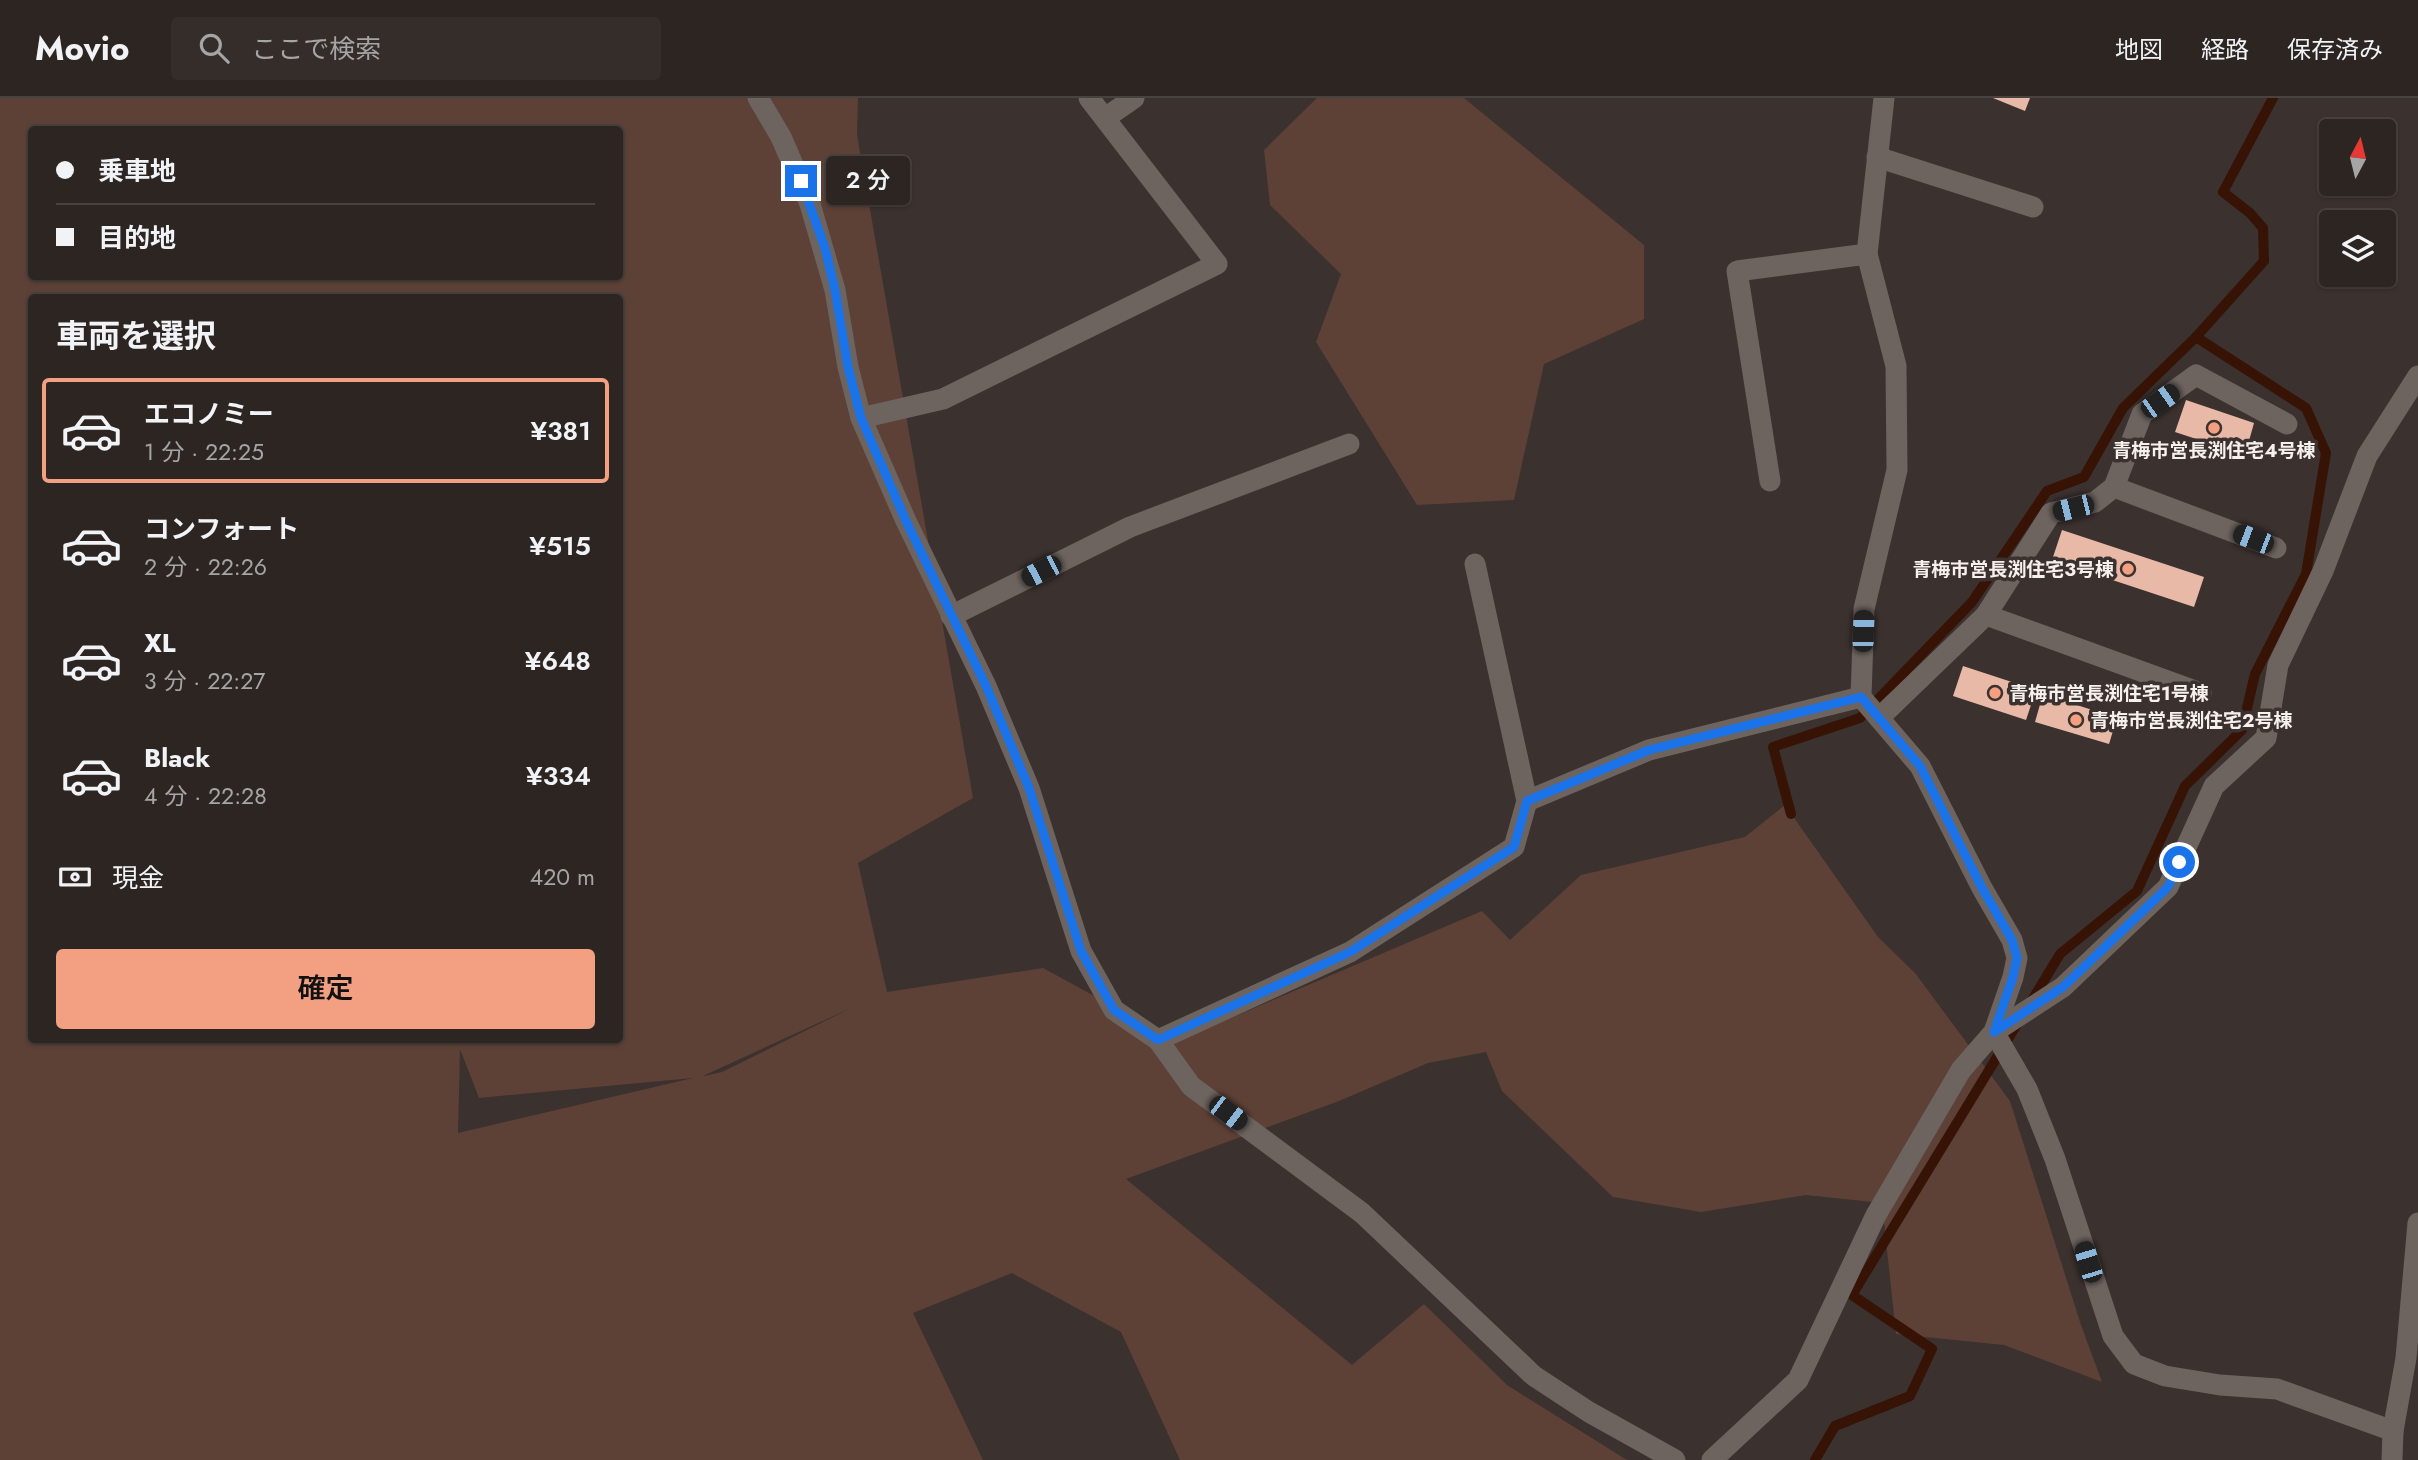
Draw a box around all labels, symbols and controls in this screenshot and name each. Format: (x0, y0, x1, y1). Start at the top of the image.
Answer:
search box (171, 17, 661, 80)
text: Movio (35, 25, 129, 72)
icon: search (195, 29, 233, 67)
text: ここで検索 (251, 30, 381, 68)
text: 地図 (2115, 32, 2163, 67)
text: 経路 (2201, 32, 2249, 67)
text: 保存済み (2287, 32, 2383, 67)
north arrow (2319, 119, 2396, 196)
map controls (2319, 119, 2396, 287)
text: 乗車地 (98, 152, 176, 190)
callout: 2 分 (826, 156, 910, 206)
text: 2 分 (846, 163, 890, 197)
route end (785, 165, 817, 197)
button: layers (2319, 210, 2396, 287)
text: 目的地 (98, 219, 176, 257)
text: 車両を選択 (56, 313, 216, 359)
car (2137, 380, 2184, 422)
text: エコノミー (144, 395, 274, 433)
icon: car (60, 399, 123, 462)
text: ¥381 (530, 412, 591, 450)
marker: 青梅市営長渕住宅4号棟 (2206, 420, 2222, 436)
text: 1 分 · 22:25 (144, 435, 264, 469)
place label: 青梅市営長渕住宅4号棟 (2112, 437, 2316, 464)
car (2051, 493, 2096, 523)
text: コンフォート (144, 510, 299, 548)
icon: car (60, 514, 123, 577)
car (2230, 522, 2277, 556)
text: ¥515 (529, 527, 591, 565)
text: 2 分 · 22:26 (144, 550, 267, 584)
car (1018, 552, 1065, 590)
place label: 青梅市営長渕住宅3号棟 (1912, 556, 2114, 583)
marker: 青梅市営長渕住宅3号棟 (2120, 561, 2136, 577)
car (1852, 610, 1875, 652)
text: XL (144, 624, 176, 662)
icon: car (60, 629, 123, 692)
text: ¥648 (525, 642, 591, 680)
text: 3 分 · 22:27 (144, 664, 265, 698)
place label: 青梅市営長渕住宅1号棟 (2009, 680, 2209, 707)
marker: 青梅市営長渕住宅1号棟 (1987, 685, 2003, 701)
place label: 青梅市営長渕住宅2号棟 (2090, 707, 2292, 734)
marker: 青梅市営長渕住宅2号棟 (2068, 712, 2084, 728)
text: Black (144, 739, 210, 777)
icon: car (60, 744, 123, 807)
text: ¥334 (526, 757, 591, 795)
text: 4 分 · 22:28 (144, 779, 267, 813)
route start (2163, 846, 2195, 878)
icon: cash (56, 858, 94, 896)
text: 現金 (112, 859, 164, 897)
text: 420 m (530, 860, 595, 894)
button: 確定 (56, 949, 595, 1029)
car (1205, 1092, 1252, 1134)
car (2072, 1239, 2105, 1285)

